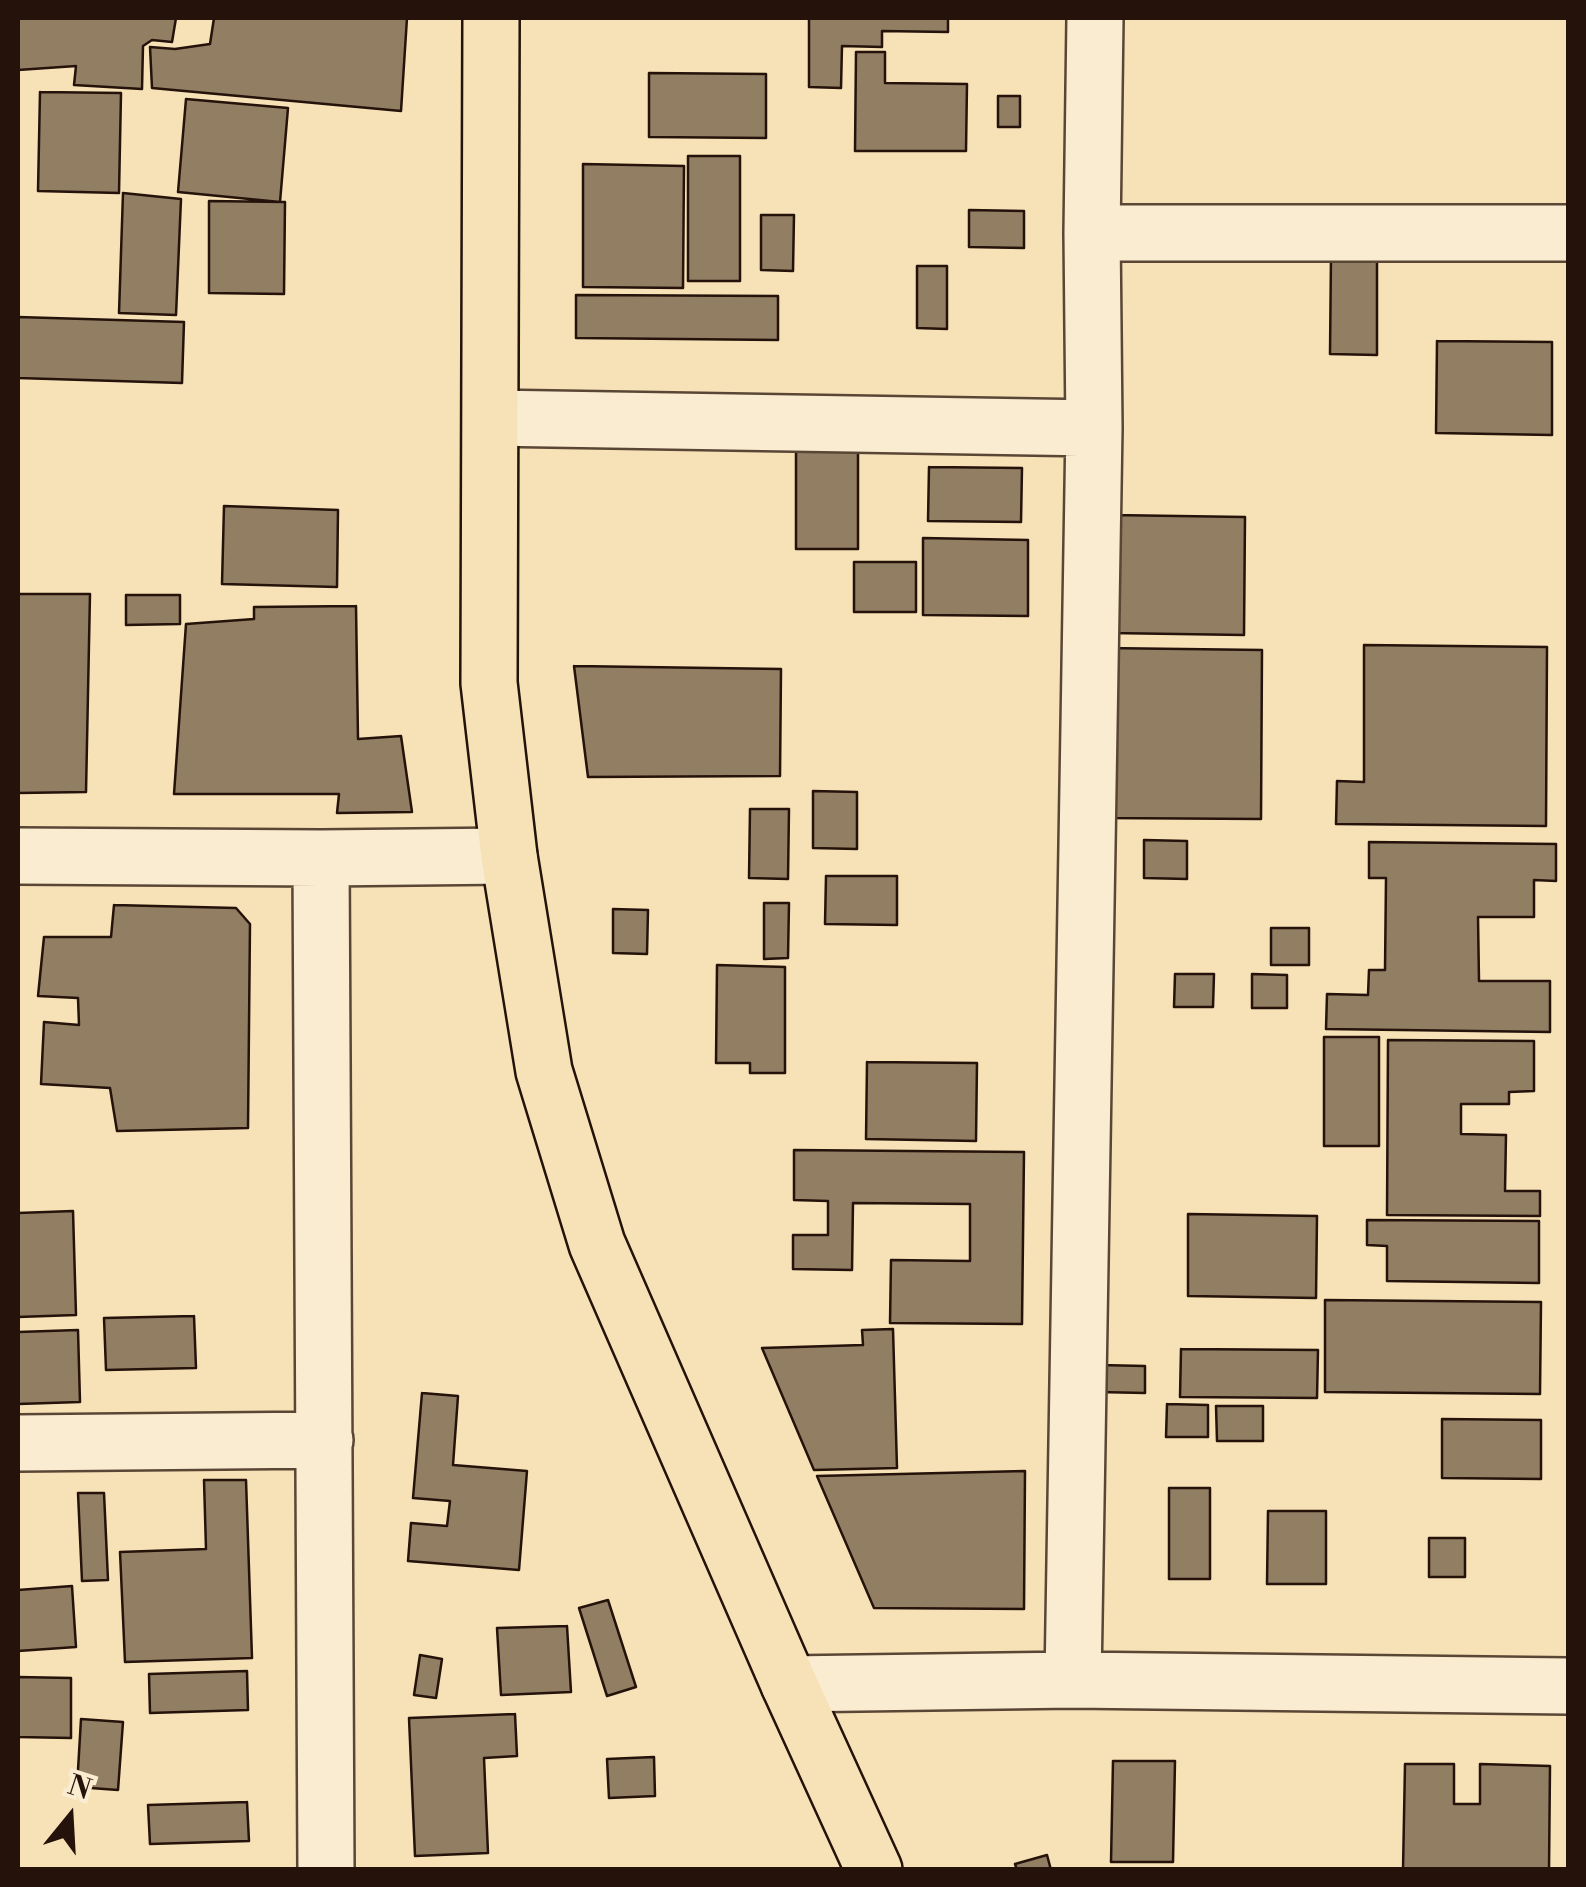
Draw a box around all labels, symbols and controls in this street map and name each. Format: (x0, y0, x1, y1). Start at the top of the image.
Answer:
north arrow (20, 1767, 120, 1867)
text: N (63, 1768, 95, 1808)

